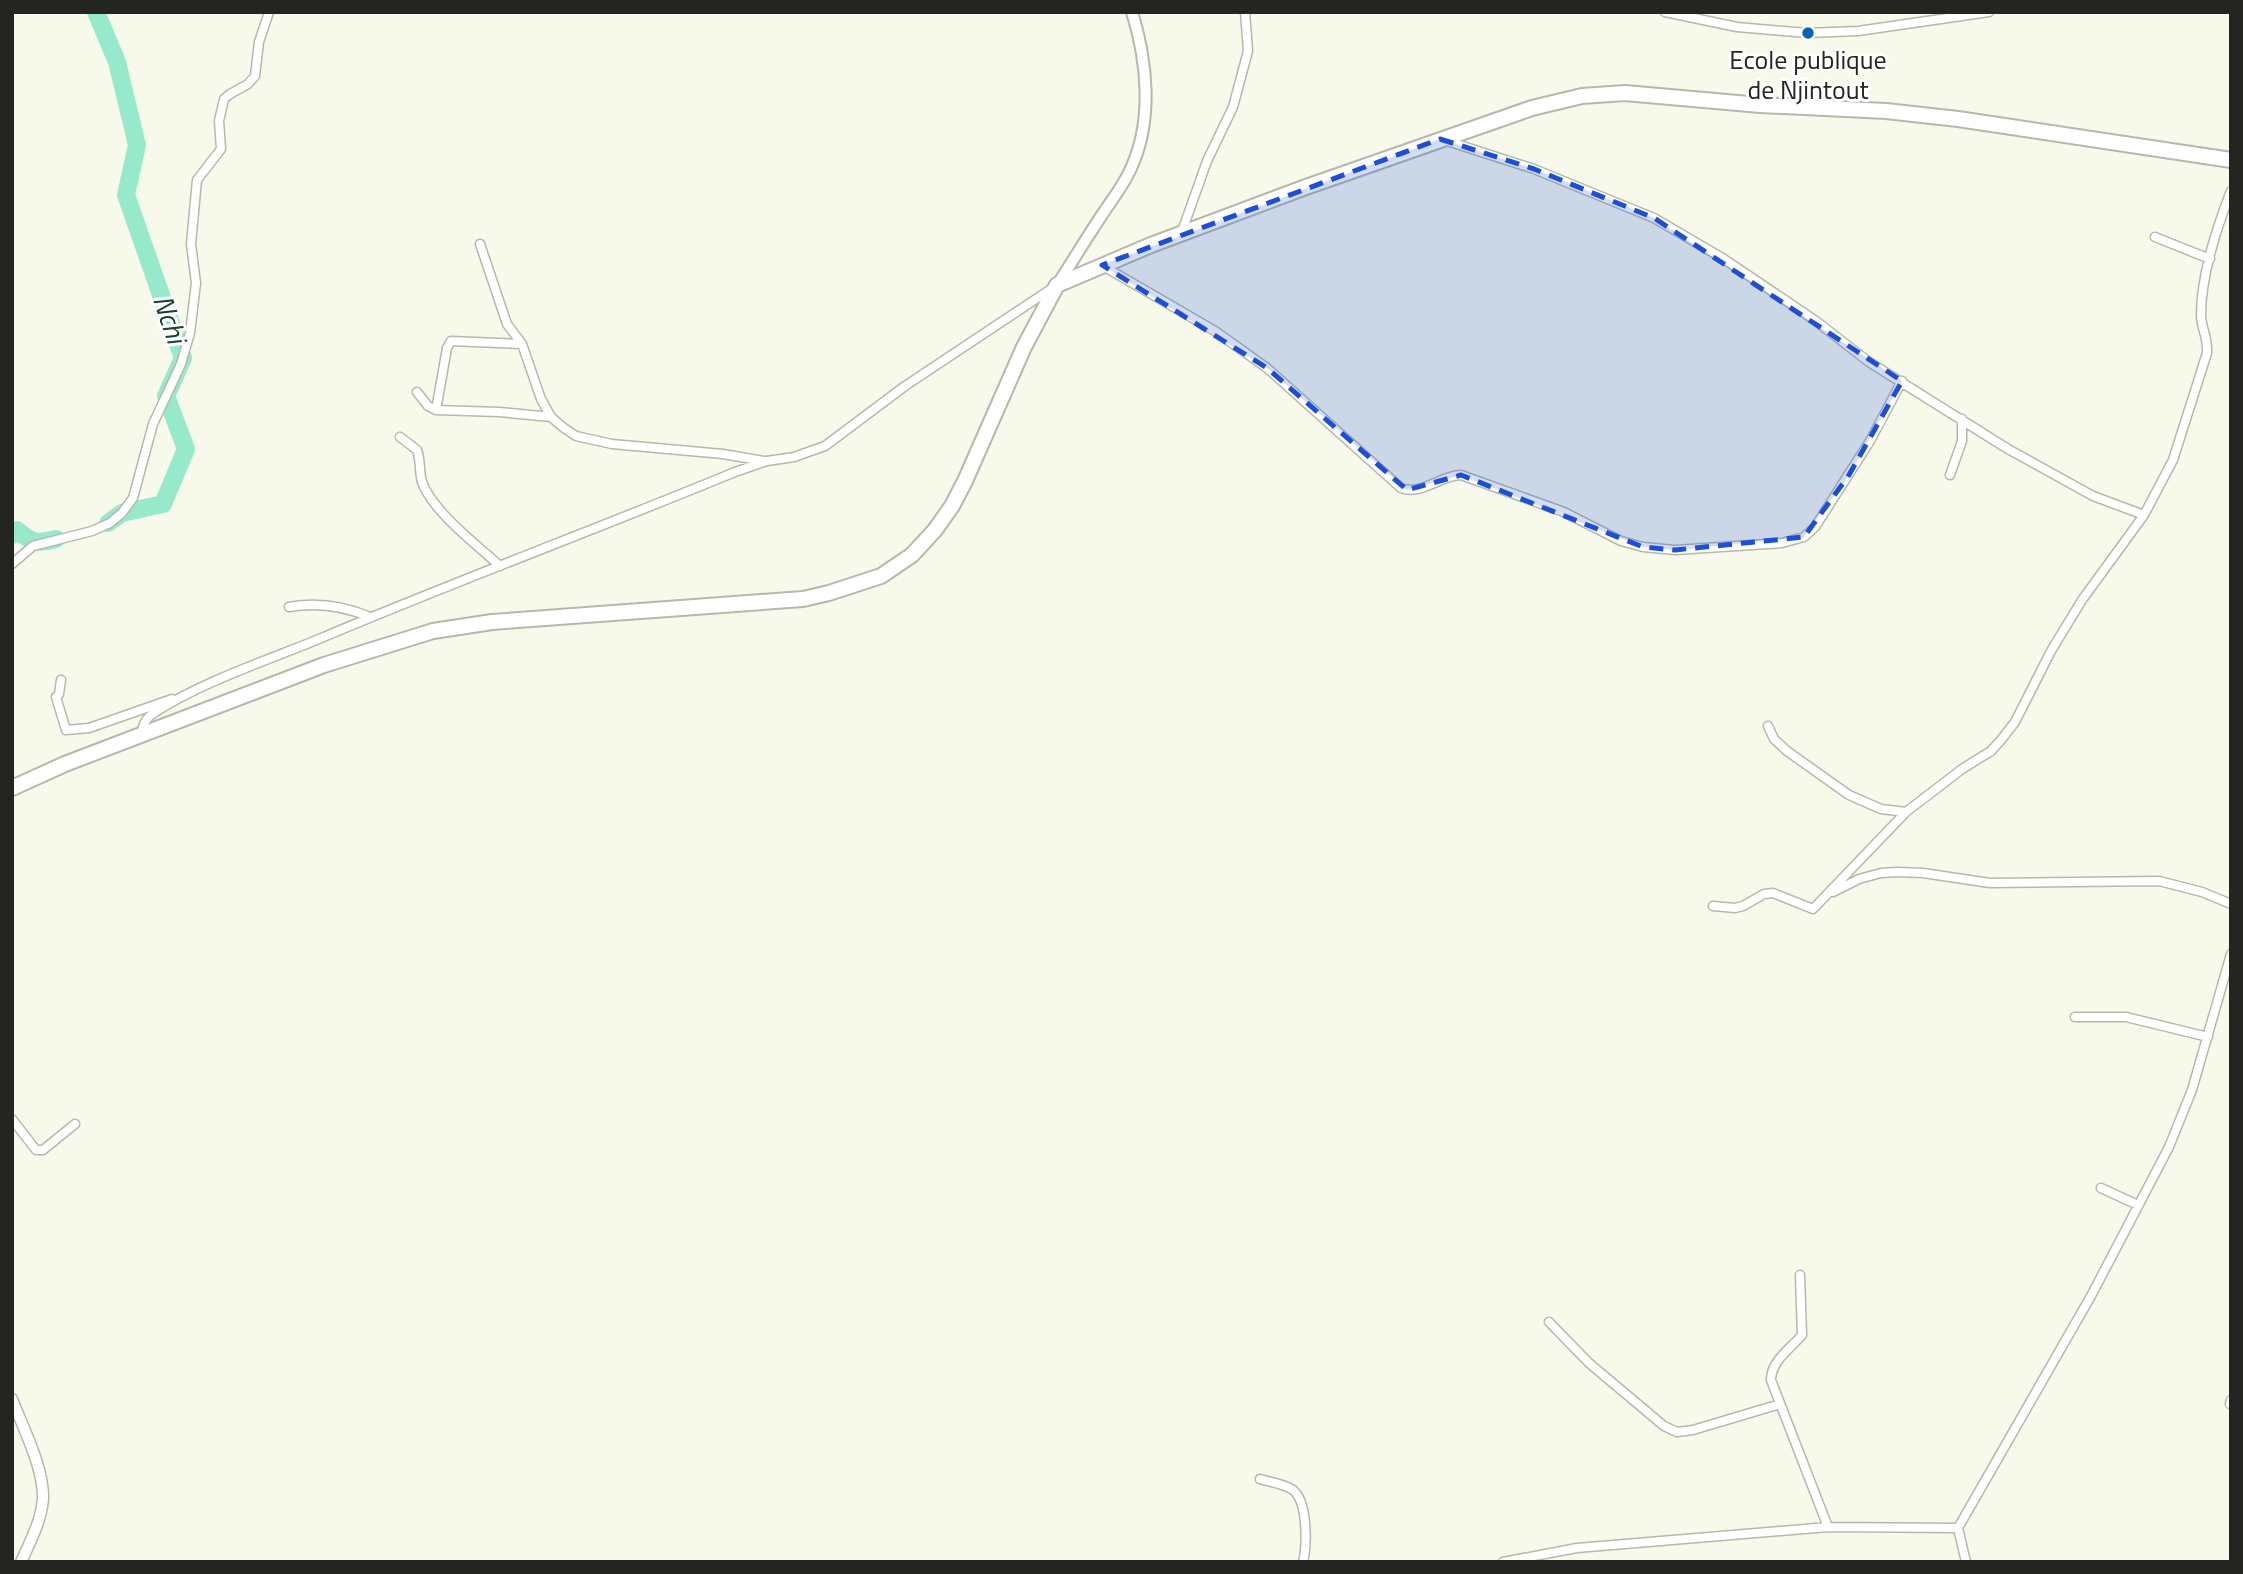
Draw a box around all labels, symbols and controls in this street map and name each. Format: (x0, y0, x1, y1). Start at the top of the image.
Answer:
marker: Ecole publique de Njintout (1800, 25, 1816, 41)
place label: Ecole publique de Njintout (1729, 40, 1887, 109)
water label: Nchi (142, 289, 200, 352)

